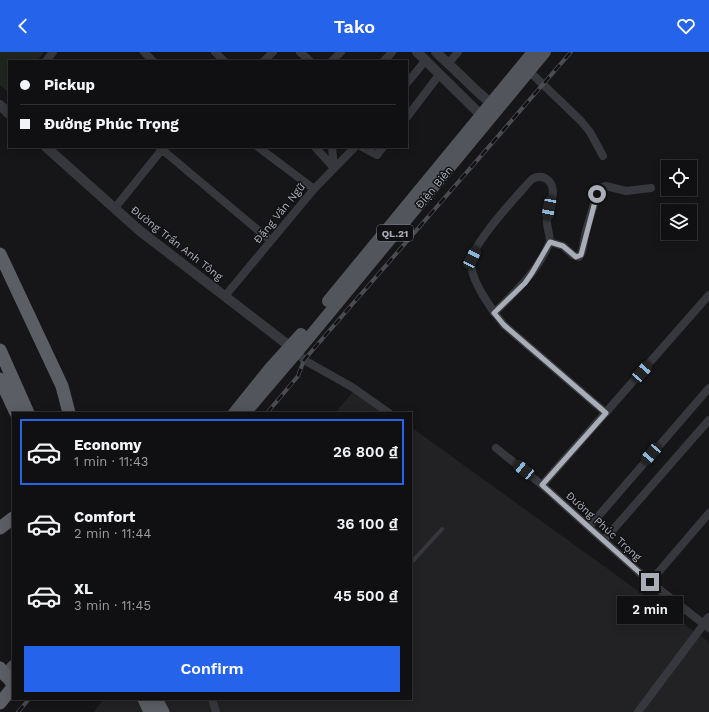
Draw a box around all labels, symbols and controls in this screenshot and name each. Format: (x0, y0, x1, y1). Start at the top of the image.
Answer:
icon: back (12, 15, 34, 37)
icon: heart (675, 15, 697, 37)
text: Tako (334, 16, 375, 37)
text: Pickup (44, 76, 95, 94)
text: Đường Phúc Trọng (44, 115, 179, 133)
map controls (661, 160, 697, 240)
button: locate (661, 160, 697, 196)
street label: Điện Biên (413, 164, 456, 211)
street label: Đặng Văn Ngữ (251, 180, 308, 246)
route start (588, 185, 606, 203)
car (541, 195, 557, 221)
street label: Đường Trần Anh Tông (128, 203, 225, 283)
button: layers (661, 204, 697, 240)
road number: QL.21 (377, 225, 413, 241)
car (461, 245, 483, 271)
car (630, 359, 654, 385)
icon: car (26, 434, 62, 470)
text: Economy (74, 436, 141, 454)
car (639, 441, 663, 467)
text: 26 800 ₫ (333, 443, 398, 461)
text: 1 min · 11:43 (74, 454, 148, 469)
car (511, 458, 537, 482)
street label: Đường Phúc Trọng (563, 489, 644, 564)
icon: car (26, 506, 62, 542)
text: Comfort (74, 508, 135, 526)
text: 36 100 ₫ (336, 515, 398, 533)
text: 2 min · 11:44 (74, 526, 151, 541)
route end (641, 573, 659, 591)
icon: car (26, 578, 62, 614)
text: XL (74, 580, 93, 598)
text: 45 500 ₫ (334, 587, 398, 605)
callout: 2 min (617, 596, 683, 624)
text: 3 min · 11:45 (74, 598, 151, 613)
text: 2 min (632, 602, 668, 617)
button: Confirm (24, 646, 400, 692)

